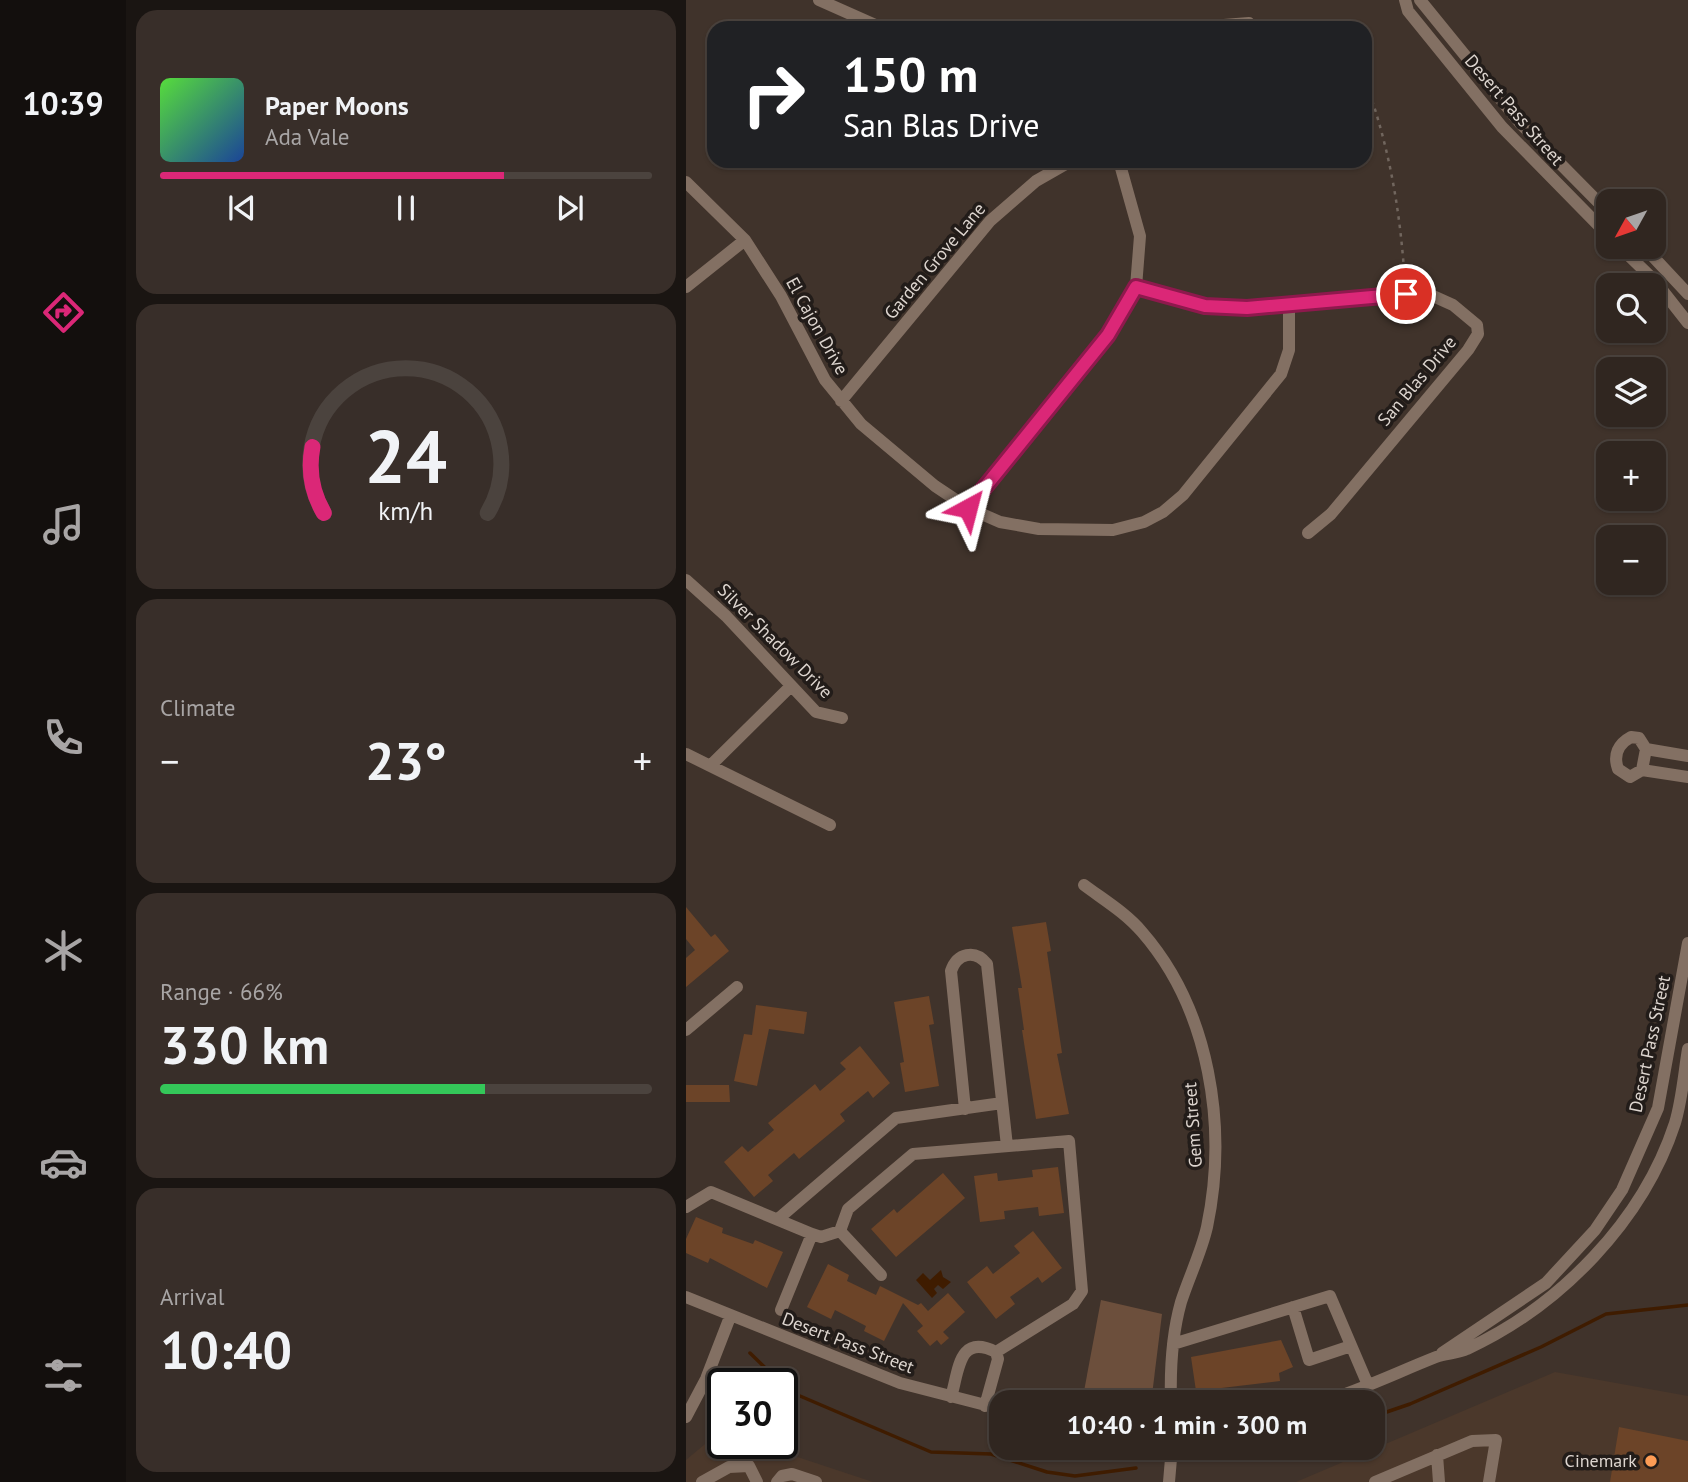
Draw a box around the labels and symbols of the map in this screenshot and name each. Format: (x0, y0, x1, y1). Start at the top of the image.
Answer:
street label: Desert Pass Street (1460, 49, 1569, 170)
north arrow (1596, 189, 1666, 259)
street label: Garden Grove Lane (879, 198, 990, 324)
pin (1376, 264, 1436, 324)
street label: El Cajon Drive (781, 273, 854, 379)
street label: San Blas Drive (1372, 331, 1461, 430)
position arrow (931, 471, 1005, 545)
street label: Silver Shadow Drive (713, 578, 838, 703)
street label: Desert Pass Street (1624, 973, 1675, 1115)
street label: Gem Street (1178, 1082, 1207, 1169)
street label: Desert Pass Street (779, 1307, 917, 1378)
speed limit sign: 30 (707, 1368, 798, 1459)
place label: Cinemark (1565, 1449, 1637, 1472)
marker: Cinemark (1643, 1453, 1659, 1469)

